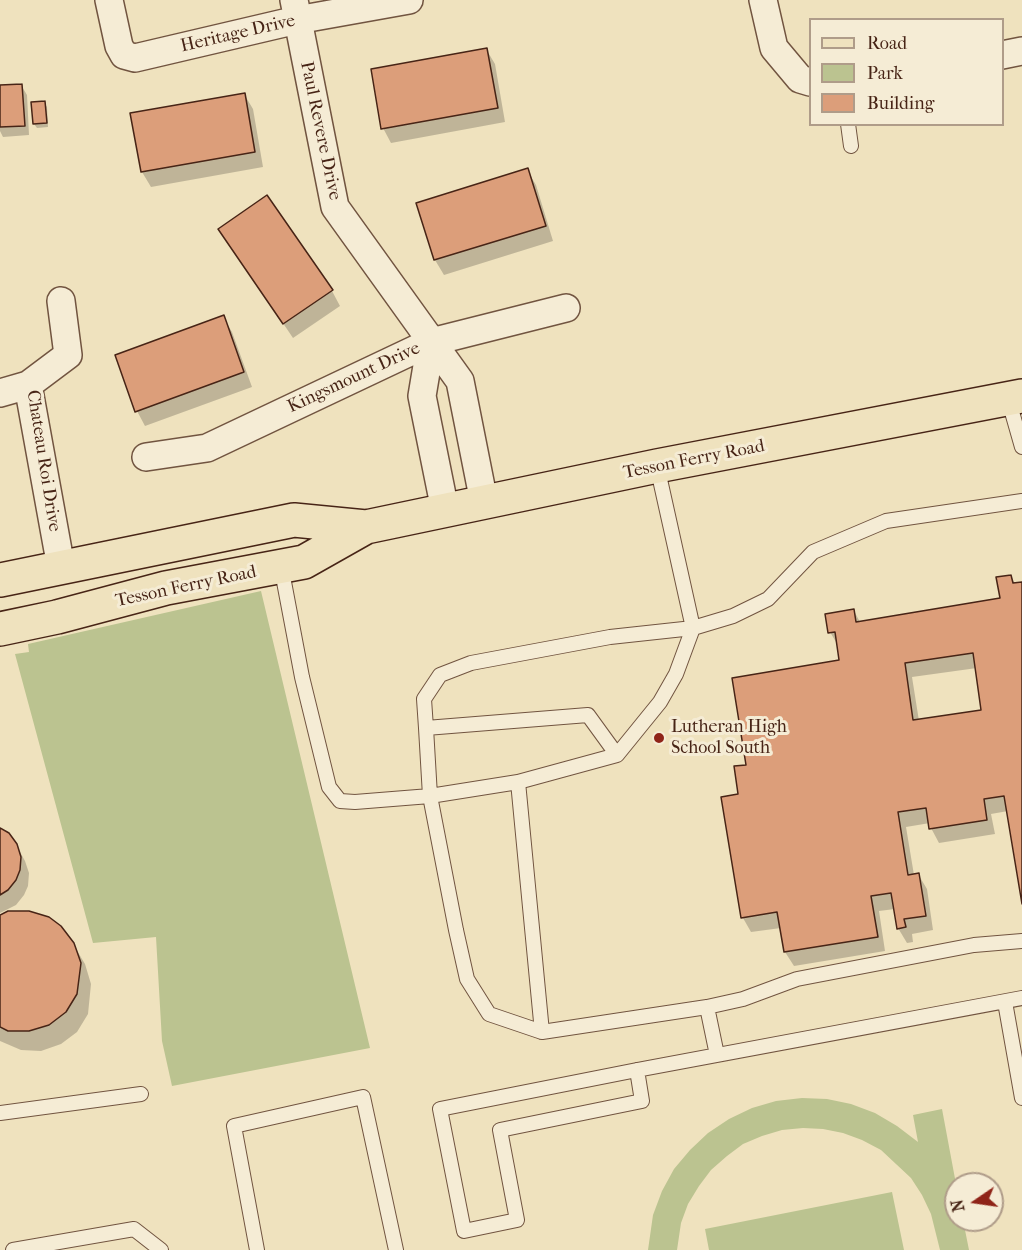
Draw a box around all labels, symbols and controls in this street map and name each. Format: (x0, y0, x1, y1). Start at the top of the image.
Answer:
street label: Heritage Drive (179, 10, 297, 58)
legend (809, 18, 1004, 126)
text: Road (867, 33, 907, 54)
street label: Paul Revere Drive (295, 60, 345, 202)
text: Park (867, 63, 903, 84)
text: Building (867, 93, 934, 114)
street label: Kingsmount Drive (284, 338, 424, 418)
street label: Chateau Roi Drive (21, 389, 65, 533)
street label: Tesson Ferry Road (622, 436, 766, 484)
street label: Tesson Ferry Road (114, 562, 258, 612)
place label: Lutheran High School South (671, 717, 787, 760)
marker: Lutheran High School South (652, 731, 666, 745)
north arrow (944, 1172, 1004, 1232)
text: N (947, 1198, 969, 1214)

